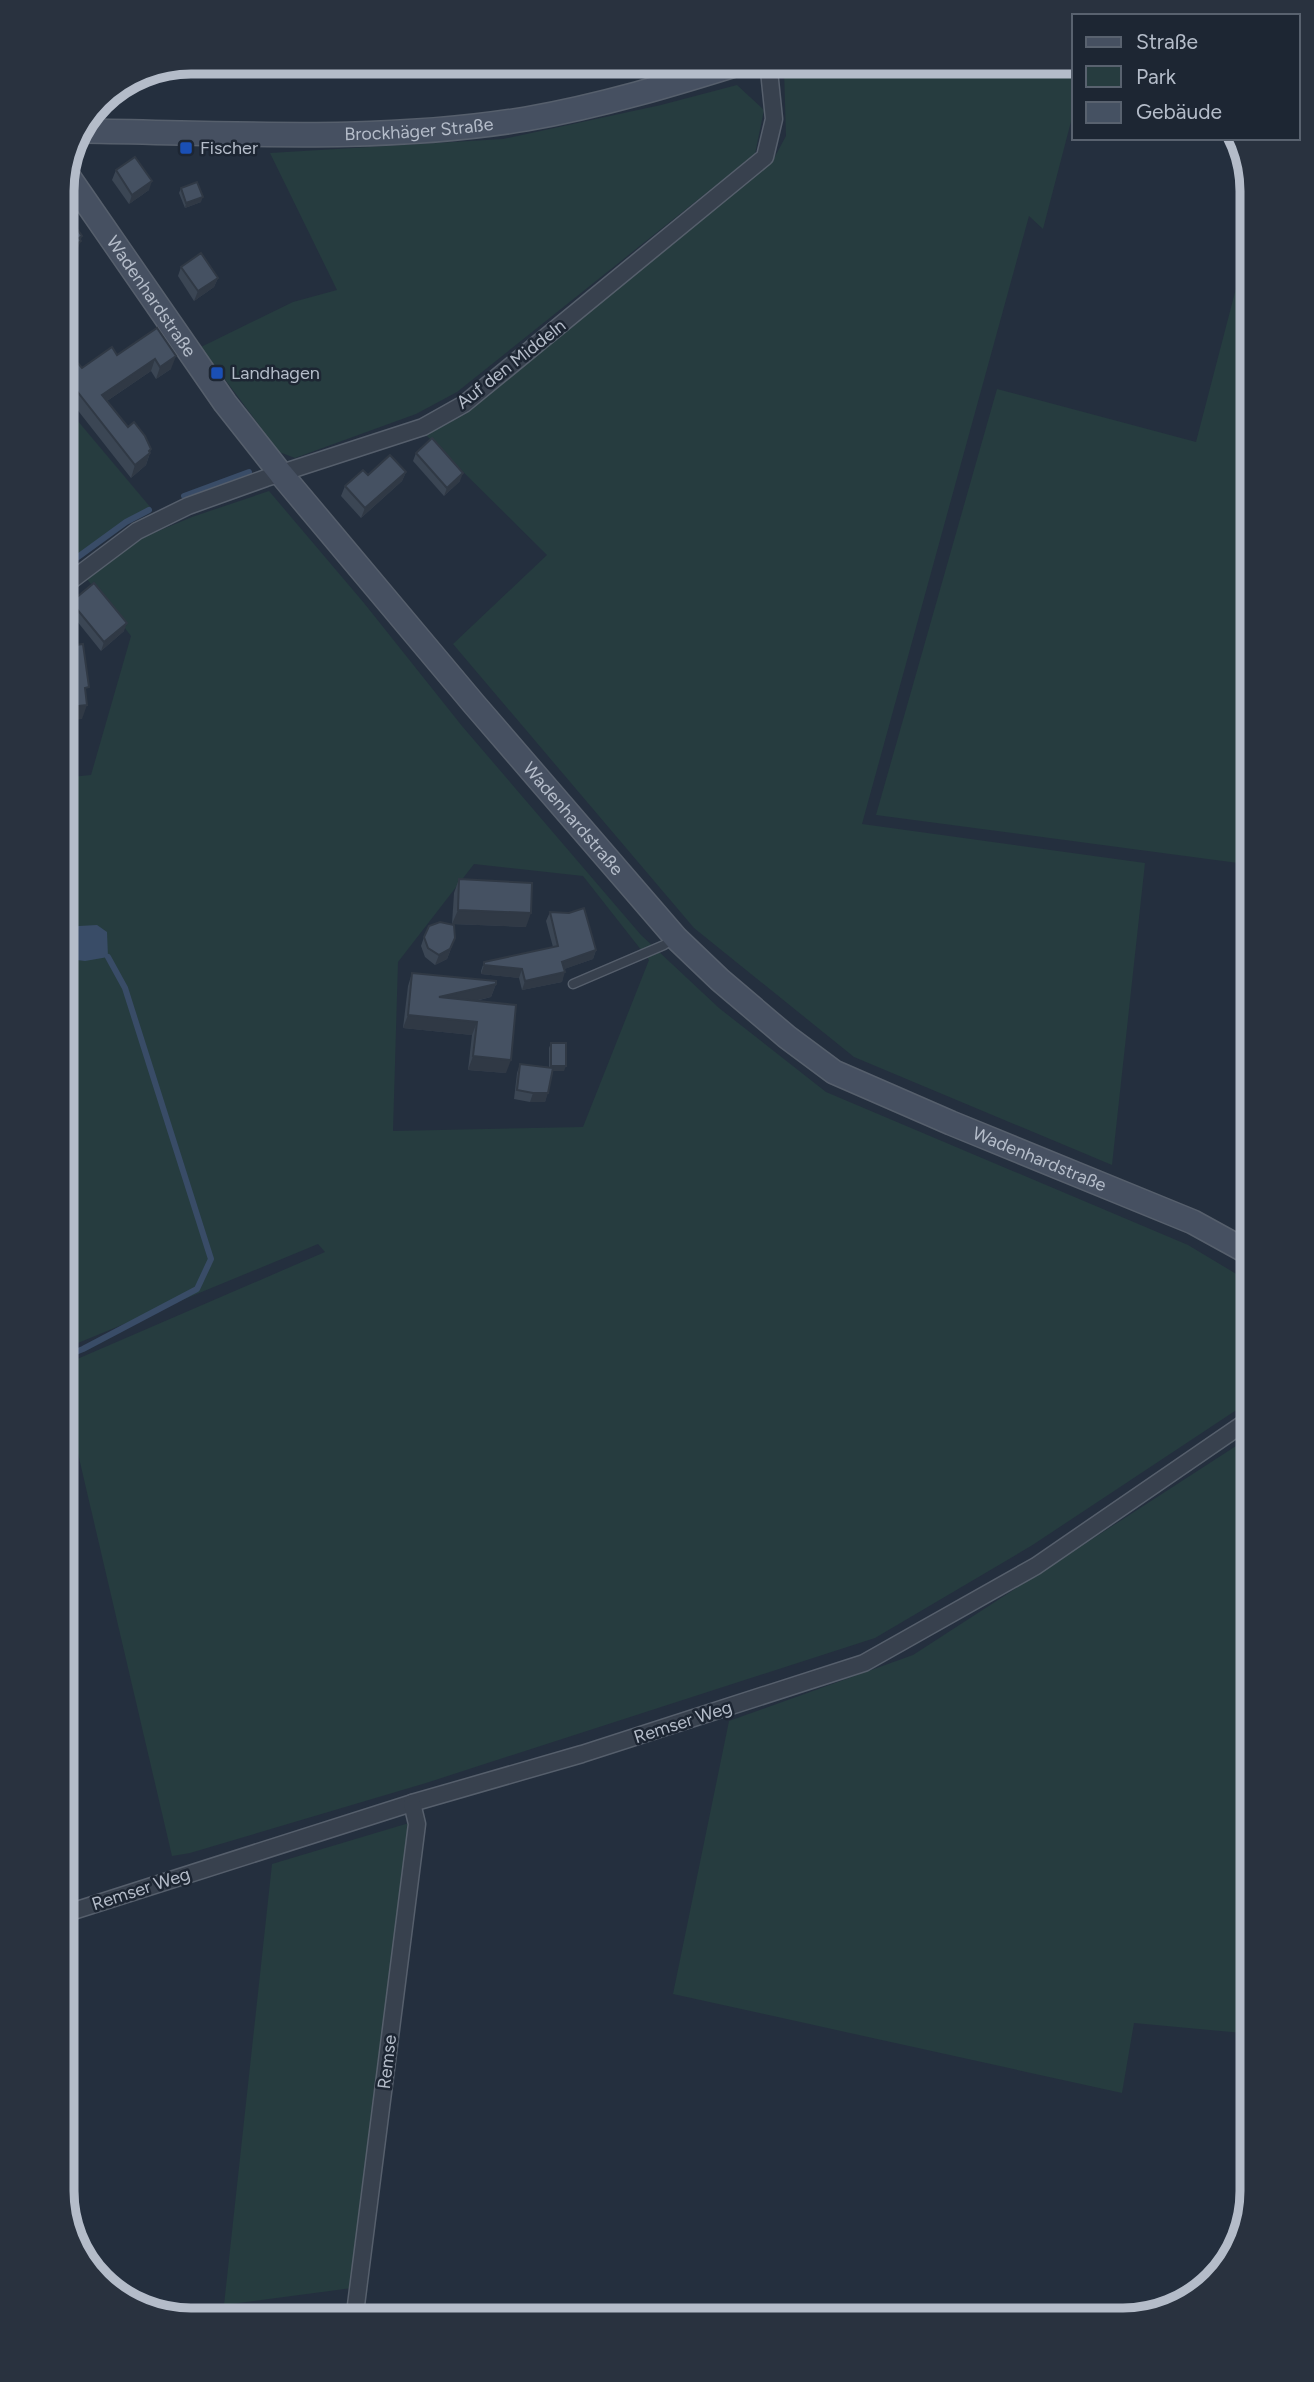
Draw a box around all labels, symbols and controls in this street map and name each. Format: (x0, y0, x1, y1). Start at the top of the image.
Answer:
legend (1072, 14, 1300, 140)
text: Straße (1136, 29, 1198, 54)
text: Park (1136, 64, 1177, 89)
text: Gebäude (1136, 99, 1222, 124)
street label: Brockhäger Straße (344, 113, 495, 145)
place label: Fischer (200, 137, 258, 159)
marker: Fischer (178, 140, 194, 156)
street label: Wadenhardstraße (102, 232, 201, 361)
street label: Auf den Middeln (452, 315, 570, 413)
place label: Landhagen (231, 362, 320, 384)
marker: Landhagen (209, 365, 225, 381)
street label: Wadenhardstraße (518, 758, 628, 880)
street label: Wadenhardstraße (969, 1122, 1110, 1196)
street label: Remser Weg (631, 1696, 735, 1748)
street label: Remser Weg (89, 1863, 193, 1915)
street label: Remse (373, 2033, 401, 2090)

